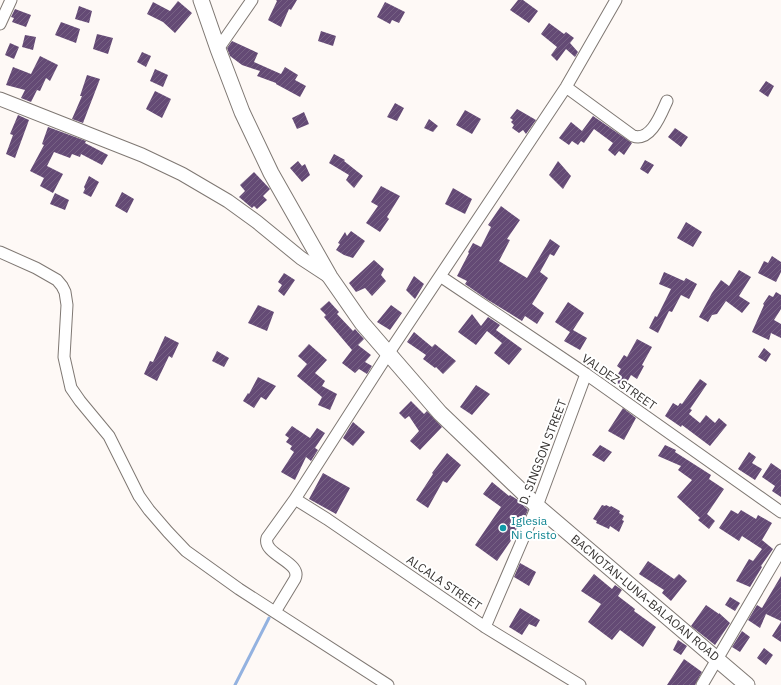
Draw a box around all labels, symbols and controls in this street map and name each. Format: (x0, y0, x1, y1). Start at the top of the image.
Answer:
street label: VALDEZ STREET (579, 350, 660, 413)
street label: D. SINGSON STREET (516, 397, 570, 507)
place label: Iglesia Ni Cristo (511, 513, 557, 542)
marker: Iglesia Ni Cristo (498, 523, 508, 533)
street label: BACNOTAN-LUNA-BALAOAN ROAD (568, 531, 723, 664)
street label: ALCALA STREET (404, 552, 485, 613)

